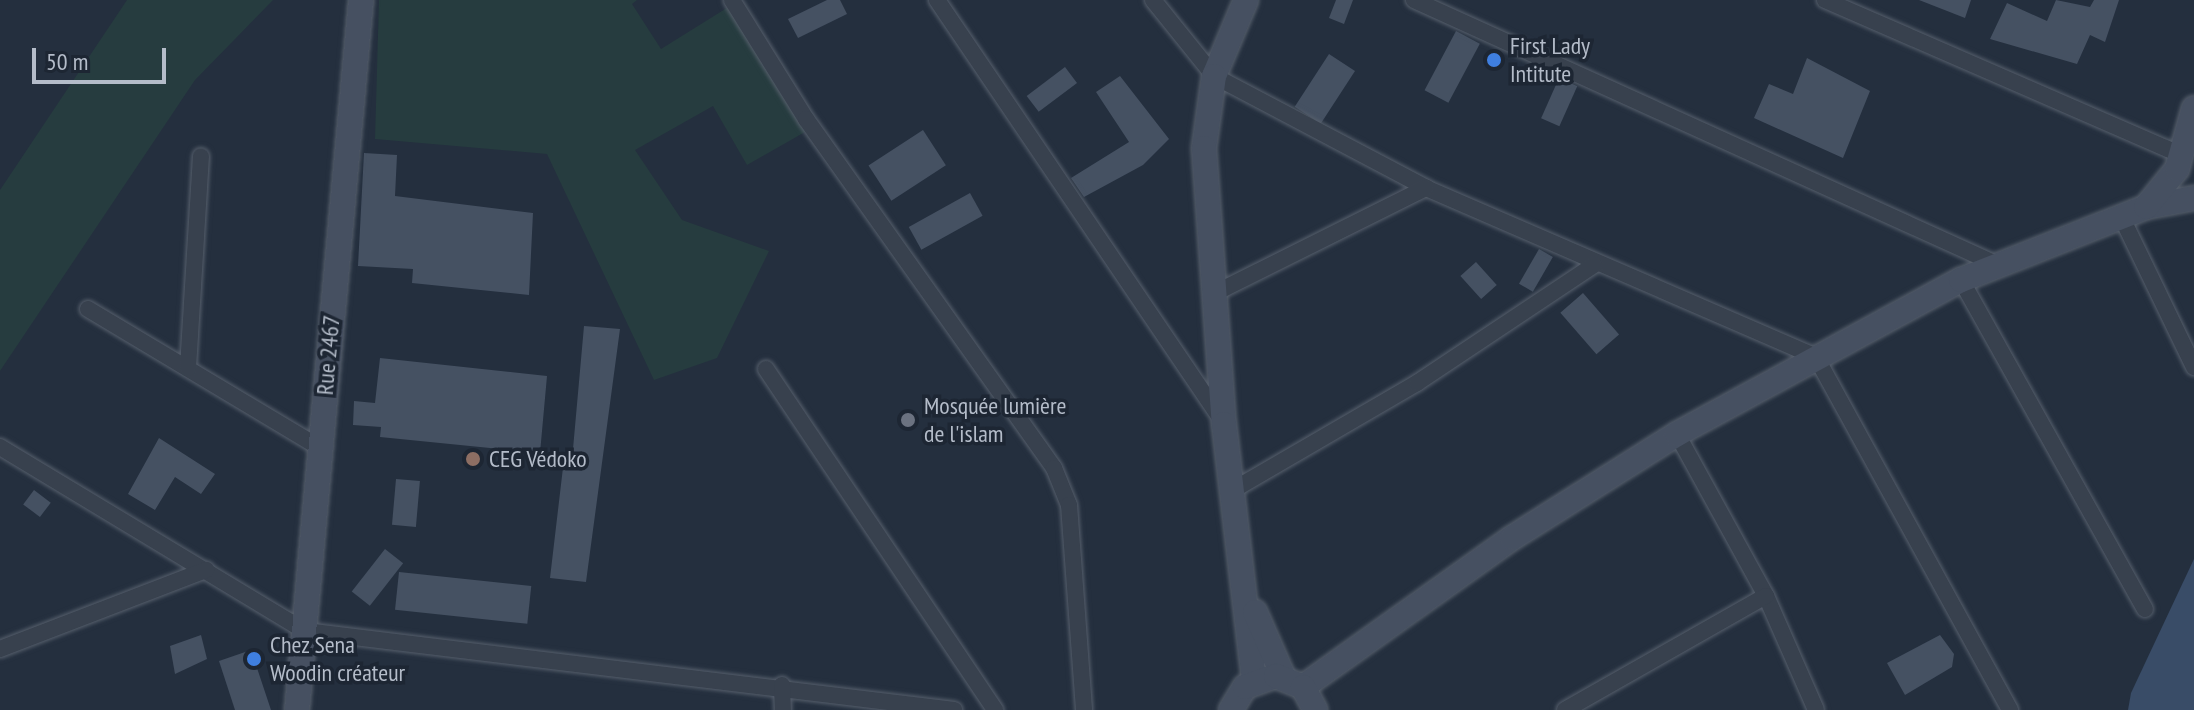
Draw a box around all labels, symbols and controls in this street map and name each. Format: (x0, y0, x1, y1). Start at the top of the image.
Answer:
scale bar (36, 32, 170, 82)
place label: First Lady Intitute (1510, 32, 1590, 88)
text: 50 m (46, 46, 88, 77)
marker: First Lady Intitute (1485, 51, 1503, 69)
street label: Rue 2467 (310, 314, 346, 396)
place label: Mosquée lumière de l'islam (924, 392, 1067, 448)
marker: Mosquée lumière de l'islam (899, 411, 917, 429)
place label: CEG Védoko (489, 445, 587, 473)
marker: CEG Védoko (464, 450, 482, 468)
place label: Chez Sena Woodin créateur (270, 631, 405, 687)
marker: Chez Sena Woodin créateur (245, 650, 263, 668)

